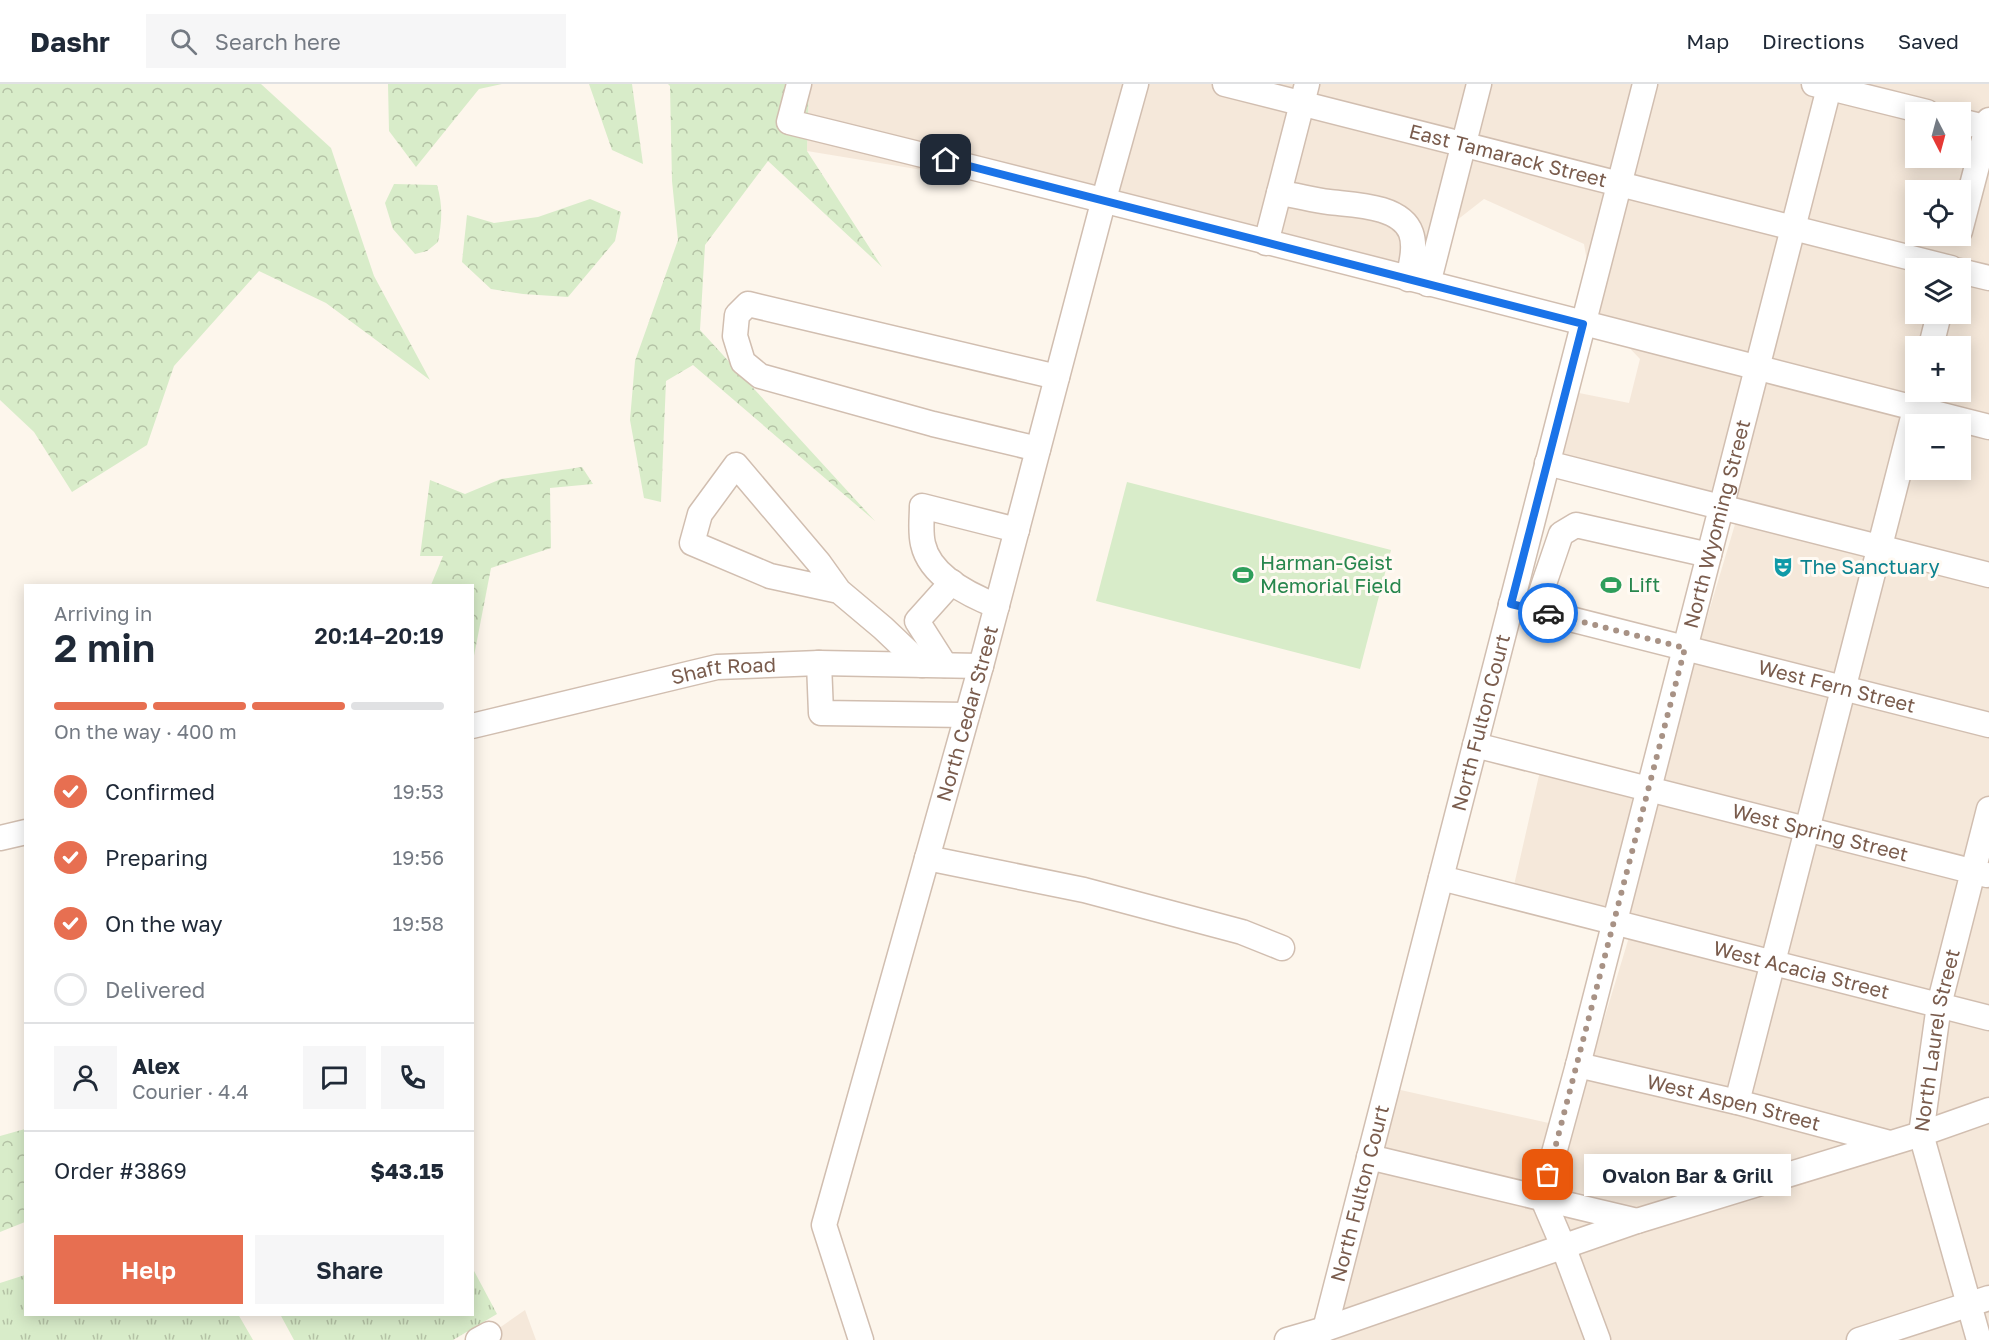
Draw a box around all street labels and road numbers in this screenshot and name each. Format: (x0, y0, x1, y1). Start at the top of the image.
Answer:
street label: East Tamarack Street (1407, 118, 1610, 191)
street label: North Wyoming Street (1678, 417, 1754, 631)
street label: North Cedar Street (931, 623, 1002, 804)
street label: North Fulton Court (1446, 631, 1514, 814)
street label: Shaft Road (668, 652, 776, 689)
street label: West Fern Street (1756, 654, 1918, 717)
street label: West Spring Street (1730, 798, 1911, 866)
street label: West Acacia Street (1711, 935, 1892, 1003)
street label: North Laurel Street (1908, 946, 1964, 1133)
street label: West Aspen Street (1645, 1068, 1823, 1135)
street label: North Fulton Court (1325, 1102, 1393, 1284)

